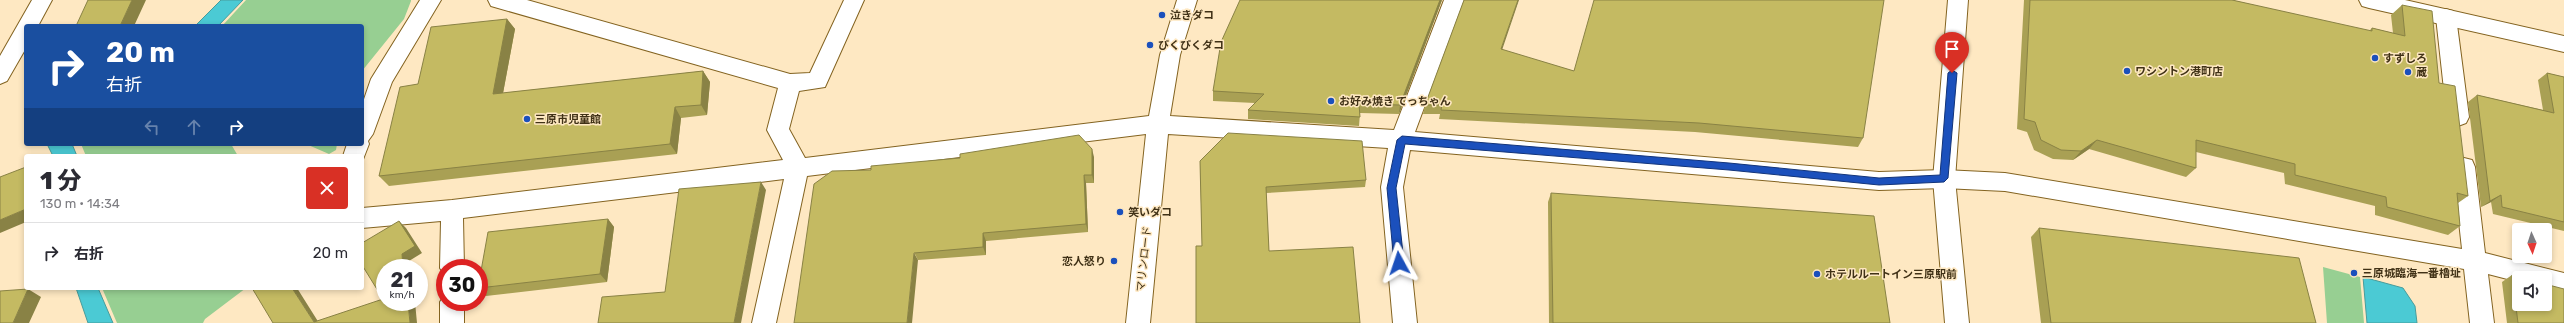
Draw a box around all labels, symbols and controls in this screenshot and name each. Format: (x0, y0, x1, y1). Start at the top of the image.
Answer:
place label: 泣きダコ (1170, 9, 1214, 22)
marker: 泣きダコ (1157, 10, 1167, 20)
pin (1935, 32, 1969, 73)
text: 20 m (106, 36, 175, 69)
icon: arrive (1941, 38, 1963, 60)
place label: びくびくダコ (1158, 39, 1224, 52)
icon: right (40, 40, 92, 92)
marker: びくびくダコ (1145, 40, 1155, 50)
place label: すずしろ (2383, 52, 2427, 65)
marker: すずしろ (2370, 53, 2380, 63)
place label: ワシントン港町店 (2135, 65, 2223, 78)
marker: ワシントン港町店 (2122, 66, 2132, 76)
place label: 蔵 (2416, 66, 2427, 79)
marker: 蔵 (2403, 67, 2413, 77)
text: 右折 (106, 74, 142, 96)
place label: お好み焼き てっちゃん (1339, 95, 1451, 108)
marker: お好み焼き てっちゃん (1326, 96, 1336, 106)
place label: 三原市児童館 (535, 113, 601, 126)
marker: 三原市児童館 (522, 114, 532, 124)
icon: left (141, 116, 163, 138)
icon: ahead (183, 116, 205, 138)
icon: right (225, 116, 247, 138)
text: 1 分 (40, 167, 81, 195)
button: close (306, 167, 348, 209)
text: 130 m · 14:34 (40, 196, 120, 211)
place label: 笑いダコ (1128, 206, 1172, 219)
marker: 笑いダコ (1115, 207, 1125, 217)
north arrow (2512, 223, 2552, 263)
map controls (2512, 223, 2552, 311)
street label: マリンロード (1134, 226, 1154, 292)
icon: right (40, 242, 62, 264)
position arrow (1378, 242, 1420, 284)
text: 20 m (313, 244, 348, 262)
text: 右折 (74, 245, 104, 263)
place label: 恋人怒り (1062, 255, 1106, 268)
marker: 恋人怒り (1109, 256, 1119, 266)
speed limit sign: 30 (436, 259, 488, 311)
place label: 三原城臨海一番櫓址 (2362, 267, 2461, 280)
text: 21 (391, 268, 413, 292)
place label: ホテルルートイン三原駅前 (1825, 268, 1957, 281)
marker: 三原城臨海一番櫓址 (2349, 268, 2359, 278)
marker: ホテルルートイン三原駅前 (1812, 269, 1822, 279)
button: sound (2512, 271, 2552, 311)
text: km/h (390, 289, 414, 301)

